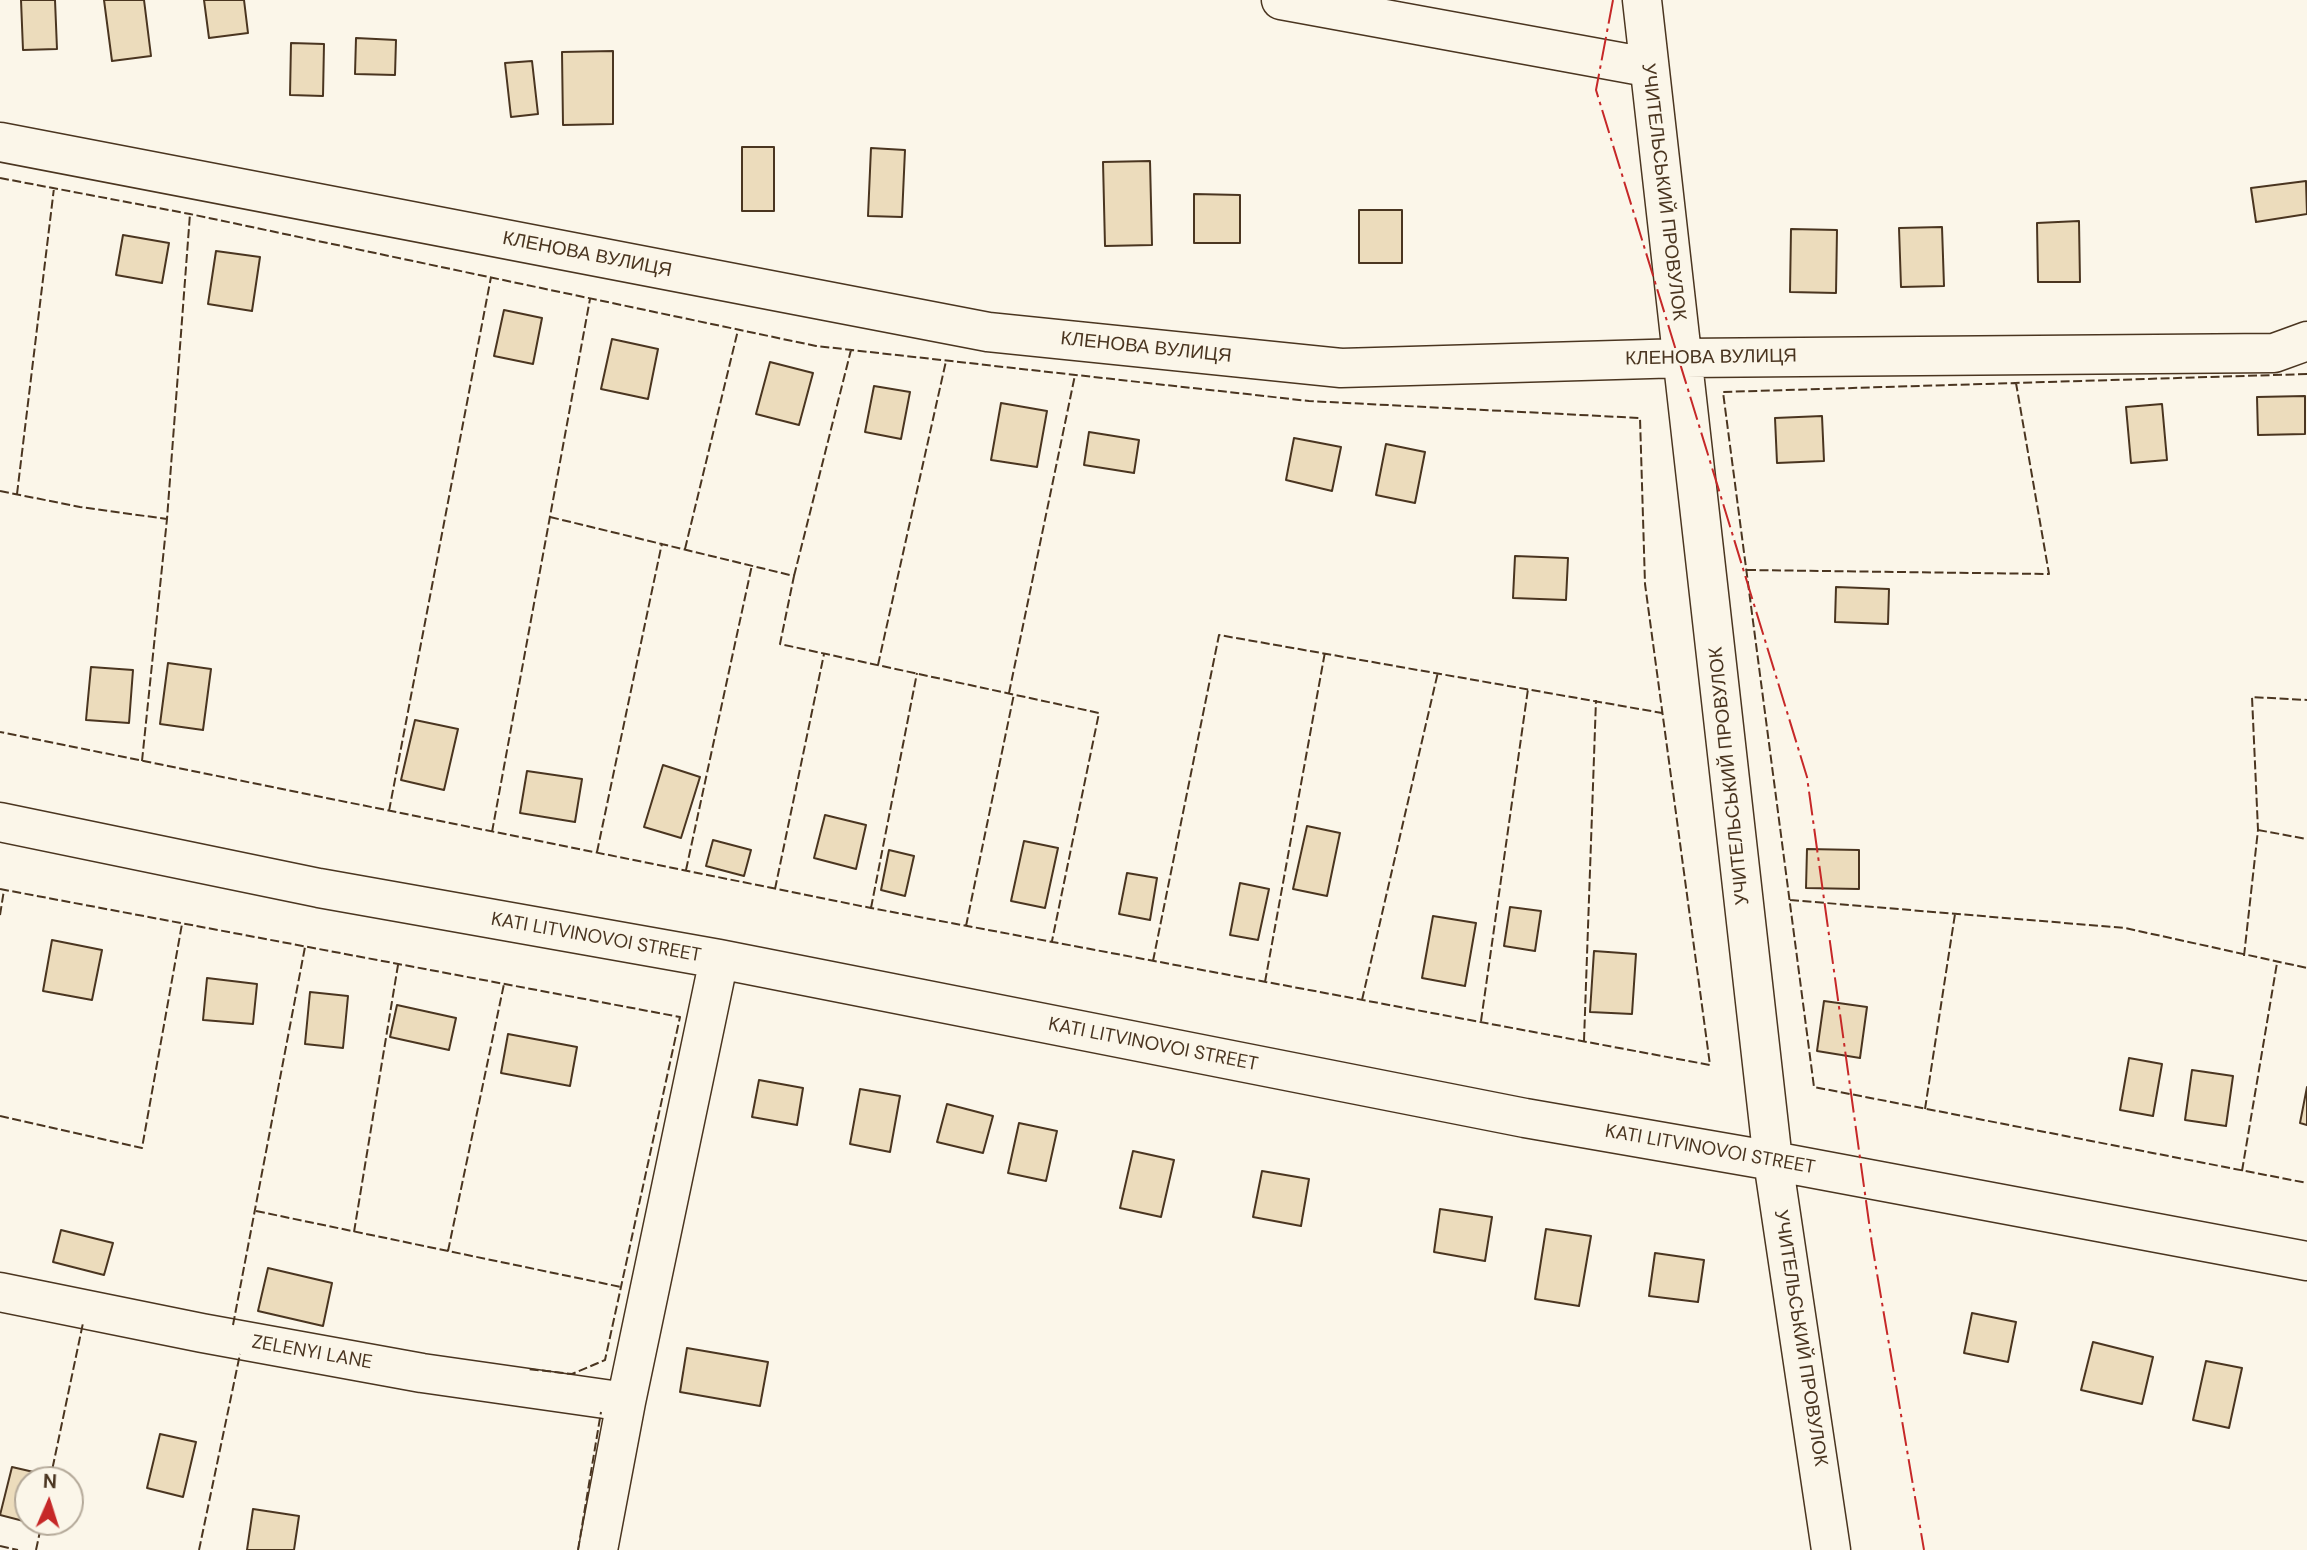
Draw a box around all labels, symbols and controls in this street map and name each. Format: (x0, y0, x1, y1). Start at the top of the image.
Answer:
street label: УЧИТЕЛЬСЬКИЙ ПРОВУЛОК (1636, 62, 1690, 322)
street label: КЛЕНОВА ВУЛИЦЯ (500, 227, 674, 283)
street label: КЛЕНОВА ВУЛИЦЯ (1059, 328, 1233, 368)
street label: КЛЕНОВА ВУЛИЦЯ (1625, 345, 1797, 371)
street label: УЧИТЕЛЬСЬКИЙ ПРОВУЛОК (1705, 646, 1755, 906)
street label: KATI LITVINOVOI STREET (489, 908, 703, 968)
street label: KATI LITVINOVOI STREET (1046, 1013, 1260, 1077)
street label: KATI LITVINOVOI STREET (1603, 1120, 1817, 1180)
street label: УЧИТЕЛЬСЬКИЙ ПРОВУЛОК (1768, 1208, 1832, 1468)
street label: ZELENYI LANE (250, 1331, 374, 1375)
north arrow (14, 1466, 84, 1536)
text: N (42, 1469, 58, 1494)

